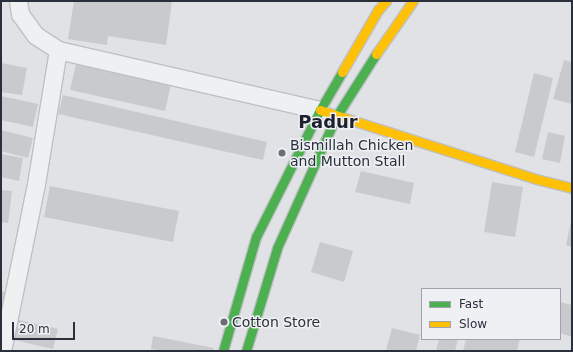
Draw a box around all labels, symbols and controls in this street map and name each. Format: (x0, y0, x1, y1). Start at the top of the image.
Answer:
district label: Padur (298, 111, 358, 133)
place label: Bismillah Chicken and Mutton Stall (290, 137, 413, 170)
marker: Bismillah Chicken and Mutton Stall (277, 148, 287, 158)
legend (421, 288, 561, 340)
text: Fast (459, 297, 483, 311)
scale bar (14, 314, 77, 340)
place label: Cotton Store (232, 314, 320, 330)
marker: Cotton Store (219, 317, 229, 327)
text: Slow (459, 317, 487, 331)
text: 20 m (19, 322, 50, 336)

